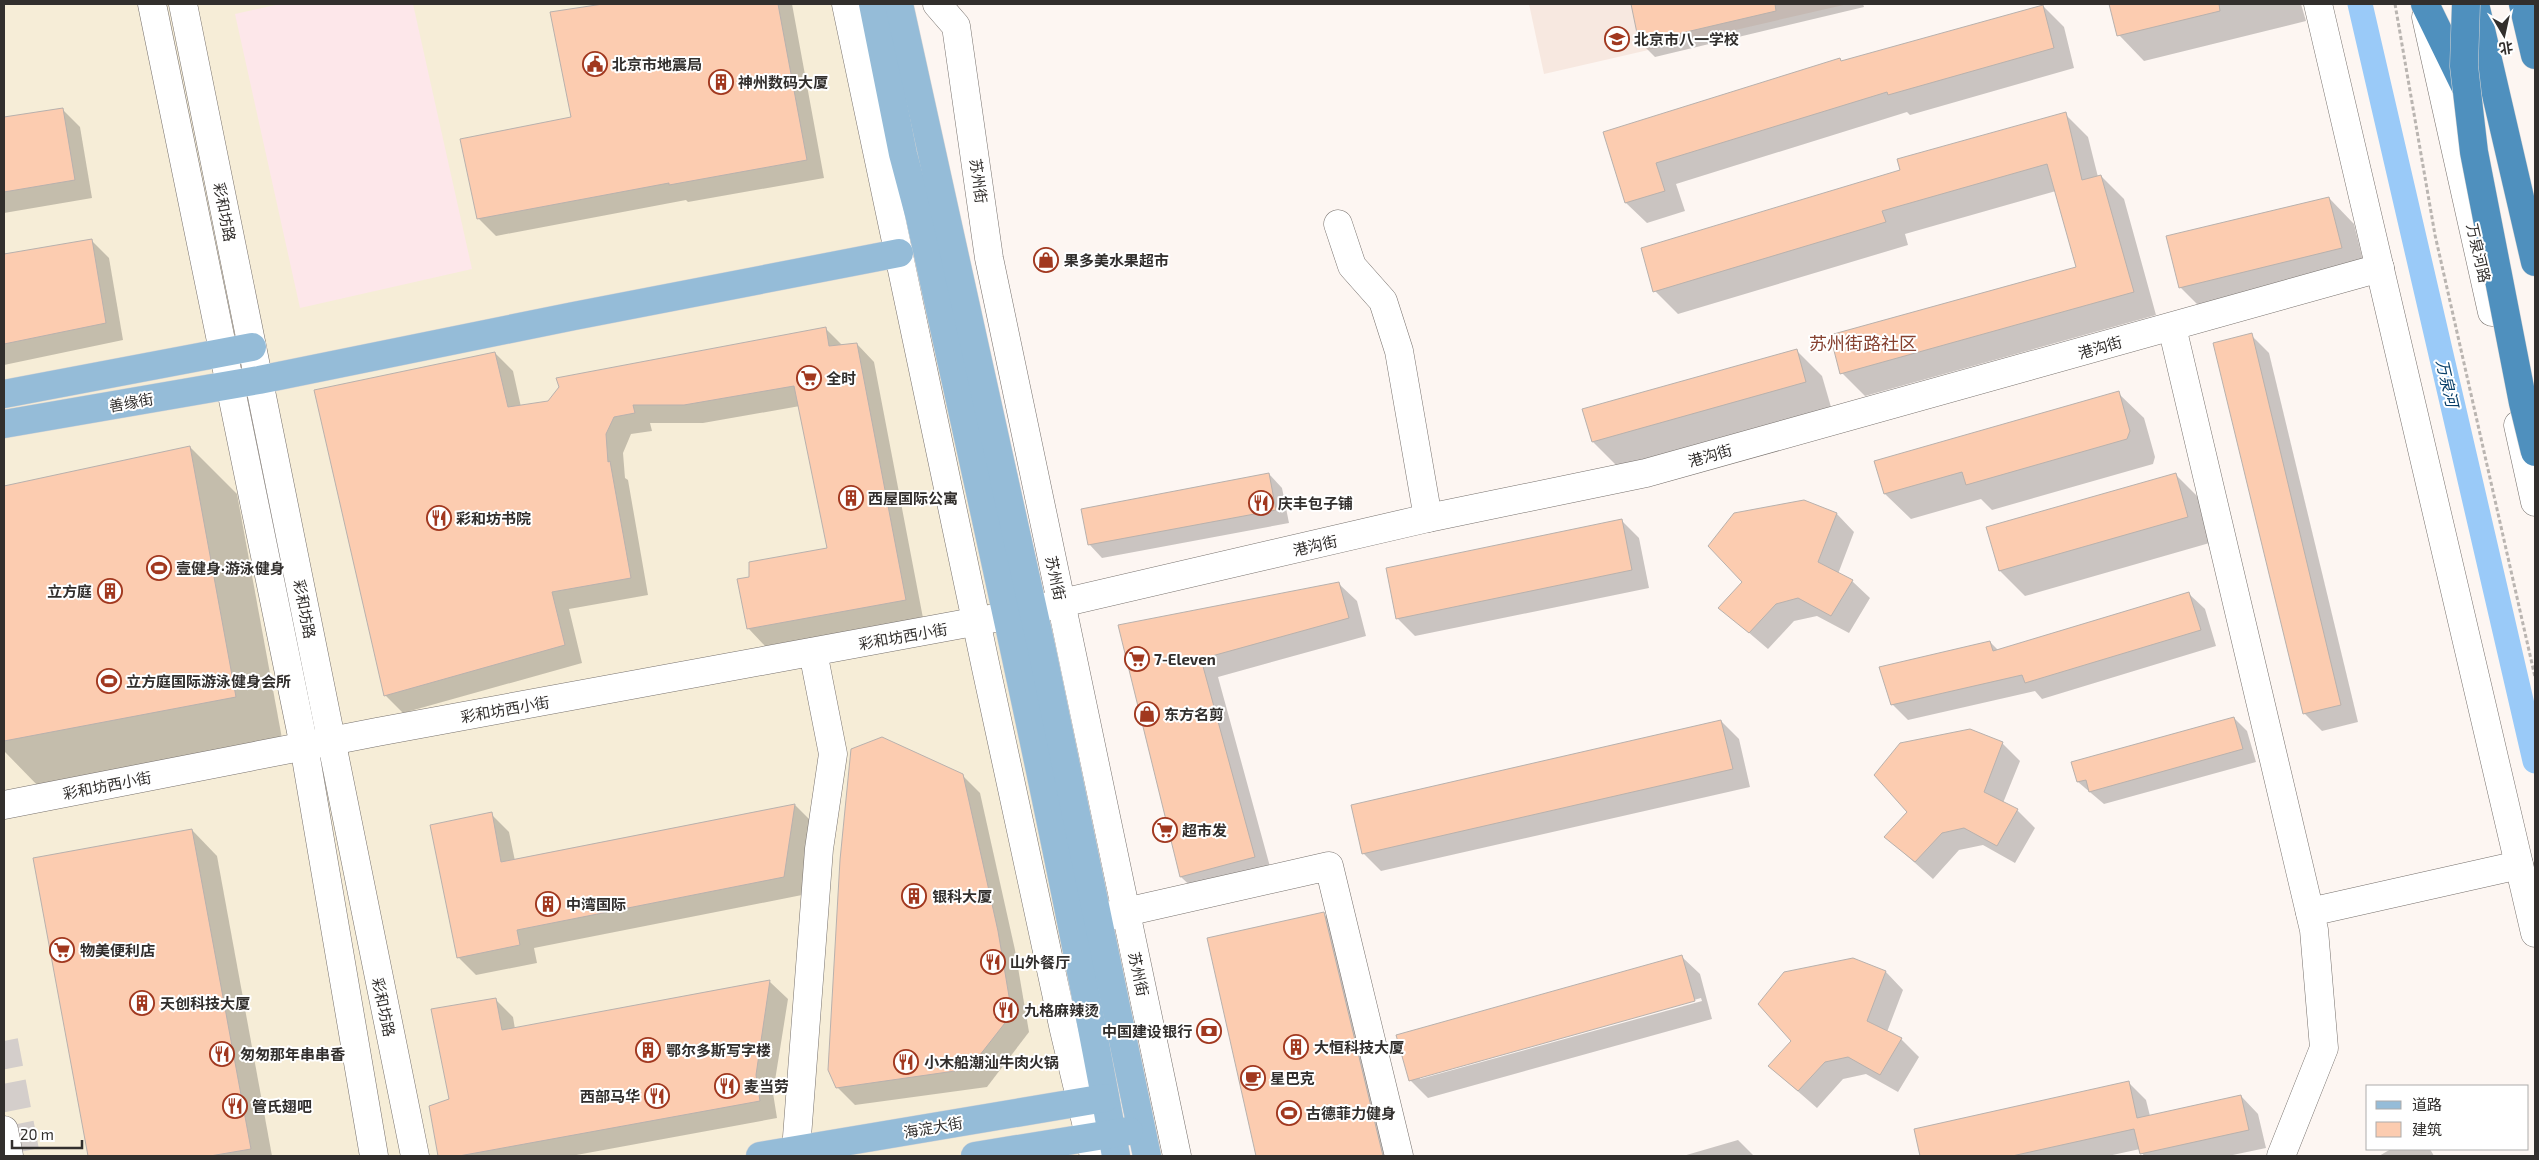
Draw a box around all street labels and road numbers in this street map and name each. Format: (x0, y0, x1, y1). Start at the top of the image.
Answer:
street label: 苏州街 (967, 157, 991, 205)
street label: 彩和坊路 (210, 181, 240, 243)
street label: 万泉河路 (2463, 222, 2495, 284)
street label: 港沟街 (2076, 332, 2124, 362)
street label: 善缘街 (107, 389, 155, 415)
street label: 港沟街 (1686, 440, 1734, 470)
street label: 港沟街 (1291, 531, 1339, 559)
street label: 苏州街 (1043, 554, 1069, 602)
street label: 彩和坊路 (290, 578, 320, 640)
street label: 彩和坊西小街 (857, 619, 949, 653)
street label: 彩和坊西小街 (459, 692, 551, 726)
street label: 彩和坊西小街 (61, 768, 153, 802)
street label: 苏州街 (1126, 950, 1152, 998)
street label: 彩和坊路 (369, 976, 399, 1038)
street label: 海淀大街 (902, 1113, 964, 1141)

